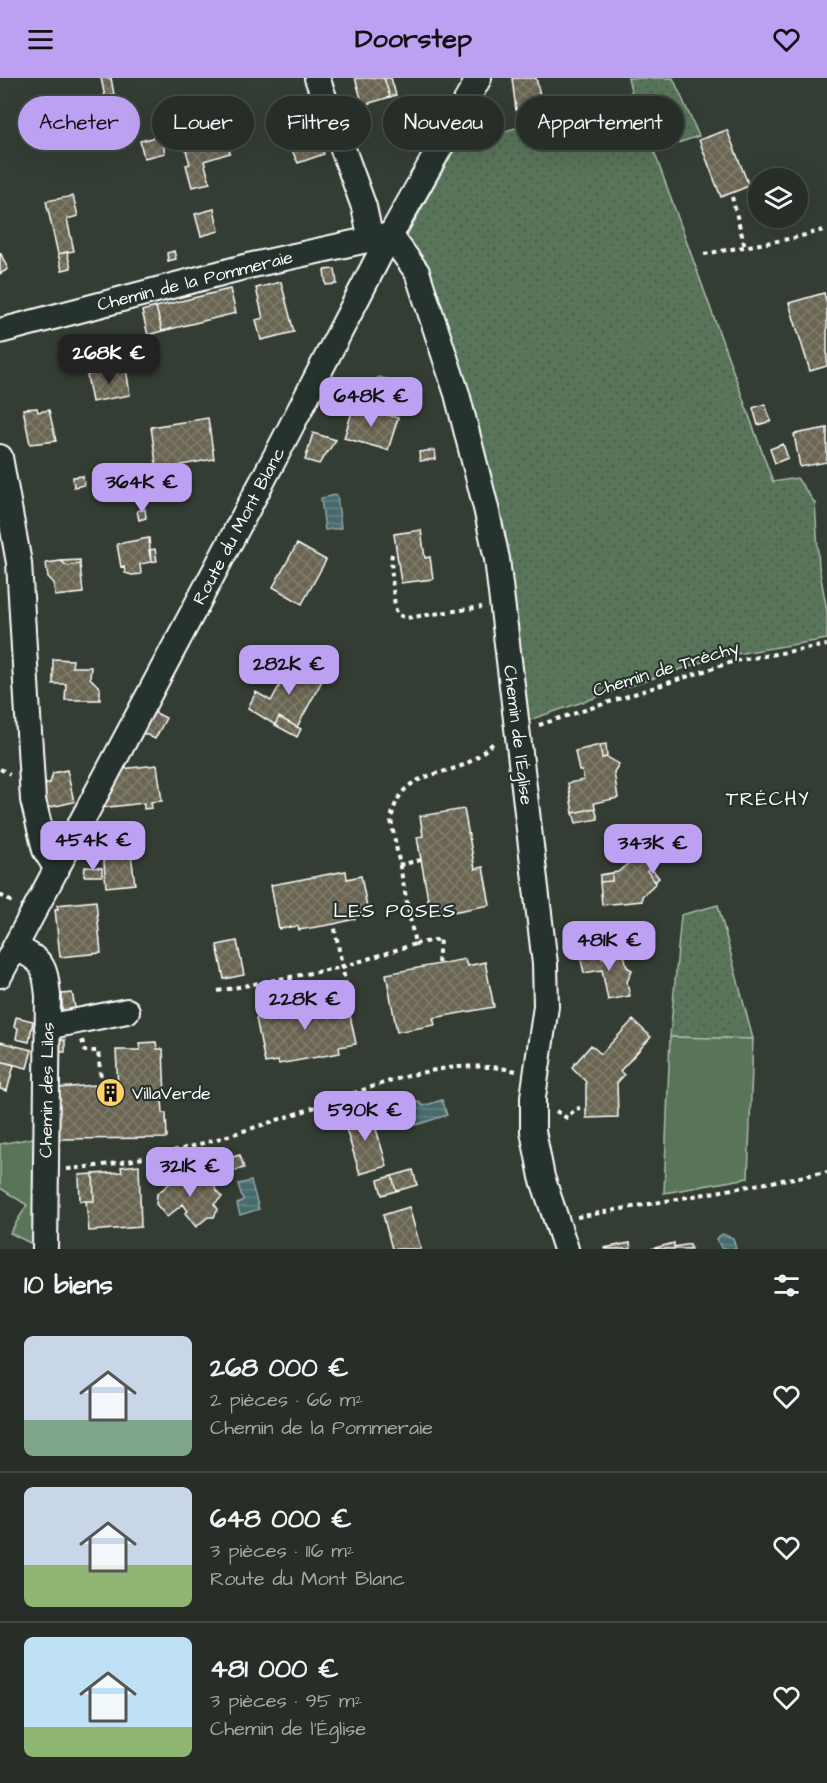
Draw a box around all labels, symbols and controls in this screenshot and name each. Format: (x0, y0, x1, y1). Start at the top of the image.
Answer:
text: Doorstep (355, 20, 472, 58)
icon: menu (24, 23, 57, 56)
icon: heart (770, 23, 803, 56)
chip: Acheter (18, 96, 140, 150)
chip: Louer (152, 96, 254, 150)
chip: Filtres (266, 96, 371, 150)
chip: Nouveau (383, 96, 504, 150)
chip: Appartement (516, 96, 684, 150)
map controls (748, 168, 808, 228)
button: layers (748, 168, 808, 228)
street label: Chemin de la Pommeraie (95, 245, 296, 317)
pin: 268K € (60, 334, 158, 385)
text: 268K € (73, 339, 145, 367)
pin: 648K € (322, 377, 420, 428)
text: 648K € (333, 382, 409, 410)
street label: Route du Mont Blanc (187, 443, 291, 609)
pin: 364K € (93, 463, 191, 514)
text: 364K € (106, 468, 178, 496)
street label: Chemin de Tréchy (590, 635, 743, 704)
pin: 282K € (240, 645, 338, 696)
text: 282K € (253, 650, 325, 678)
street label: Chemin de l'Église (496, 664, 539, 807)
district label: TRÉCHY (726, 785, 810, 813)
pin: 454K € (44, 821, 142, 872)
pin: 343K € (604, 824, 702, 875)
text: 454K € (54, 826, 132, 854)
text: 343K € (618, 829, 688, 857)
district label: LES POSES (333, 897, 457, 925)
pin: 481K € (560, 921, 658, 972)
text: 481K € (576, 926, 642, 954)
pin: 228K € (256, 980, 354, 1031)
text: 228K € (269, 985, 341, 1013)
street label: Chemin des Lilas (33, 1022, 61, 1158)
building icon: VillaVerde (95, 1077, 127, 1109)
place label: VillaVerde (132, 1081, 211, 1106)
pin: 590K € (316, 1091, 414, 1142)
text: 590K € (328, 1096, 402, 1124)
pin: 321K € (141, 1147, 239, 1198)
text: 321K € (160, 1152, 220, 1180)
text: 10 biens (24, 1267, 113, 1303)
icon: filters (770, 1269, 803, 1302)
text: 268 000 € (210, 1350, 349, 1386)
icon: home (72, 1360, 144, 1432)
icon: heart (770, 1380, 803, 1413)
text: 2 pièces · 66 m² (210, 1386, 363, 1414)
text: Chemin de la Pommeraie (210, 1414, 433, 1442)
text: 648 000 € (210, 1501, 352, 1537)
icon: home (72, 1511, 144, 1583)
icon: heart (770, 1531, 803, 1564)
text: 3 pièces · 116 m² (210, 1537, 354, 1565)
text: Route du Mont Blanc (210, 1565, 405, 1593)
text: 481 000 € (210, 1651, 339, 1687)
icon: home (72, 1661, 144, 1733)
icon: heart (770, 1681, 803, 1714)
text: 3 pièces · 95 m² (210, 1687, 362, 1715)
text: Chemin de l'Église (210, 1715, 366, 1743)

